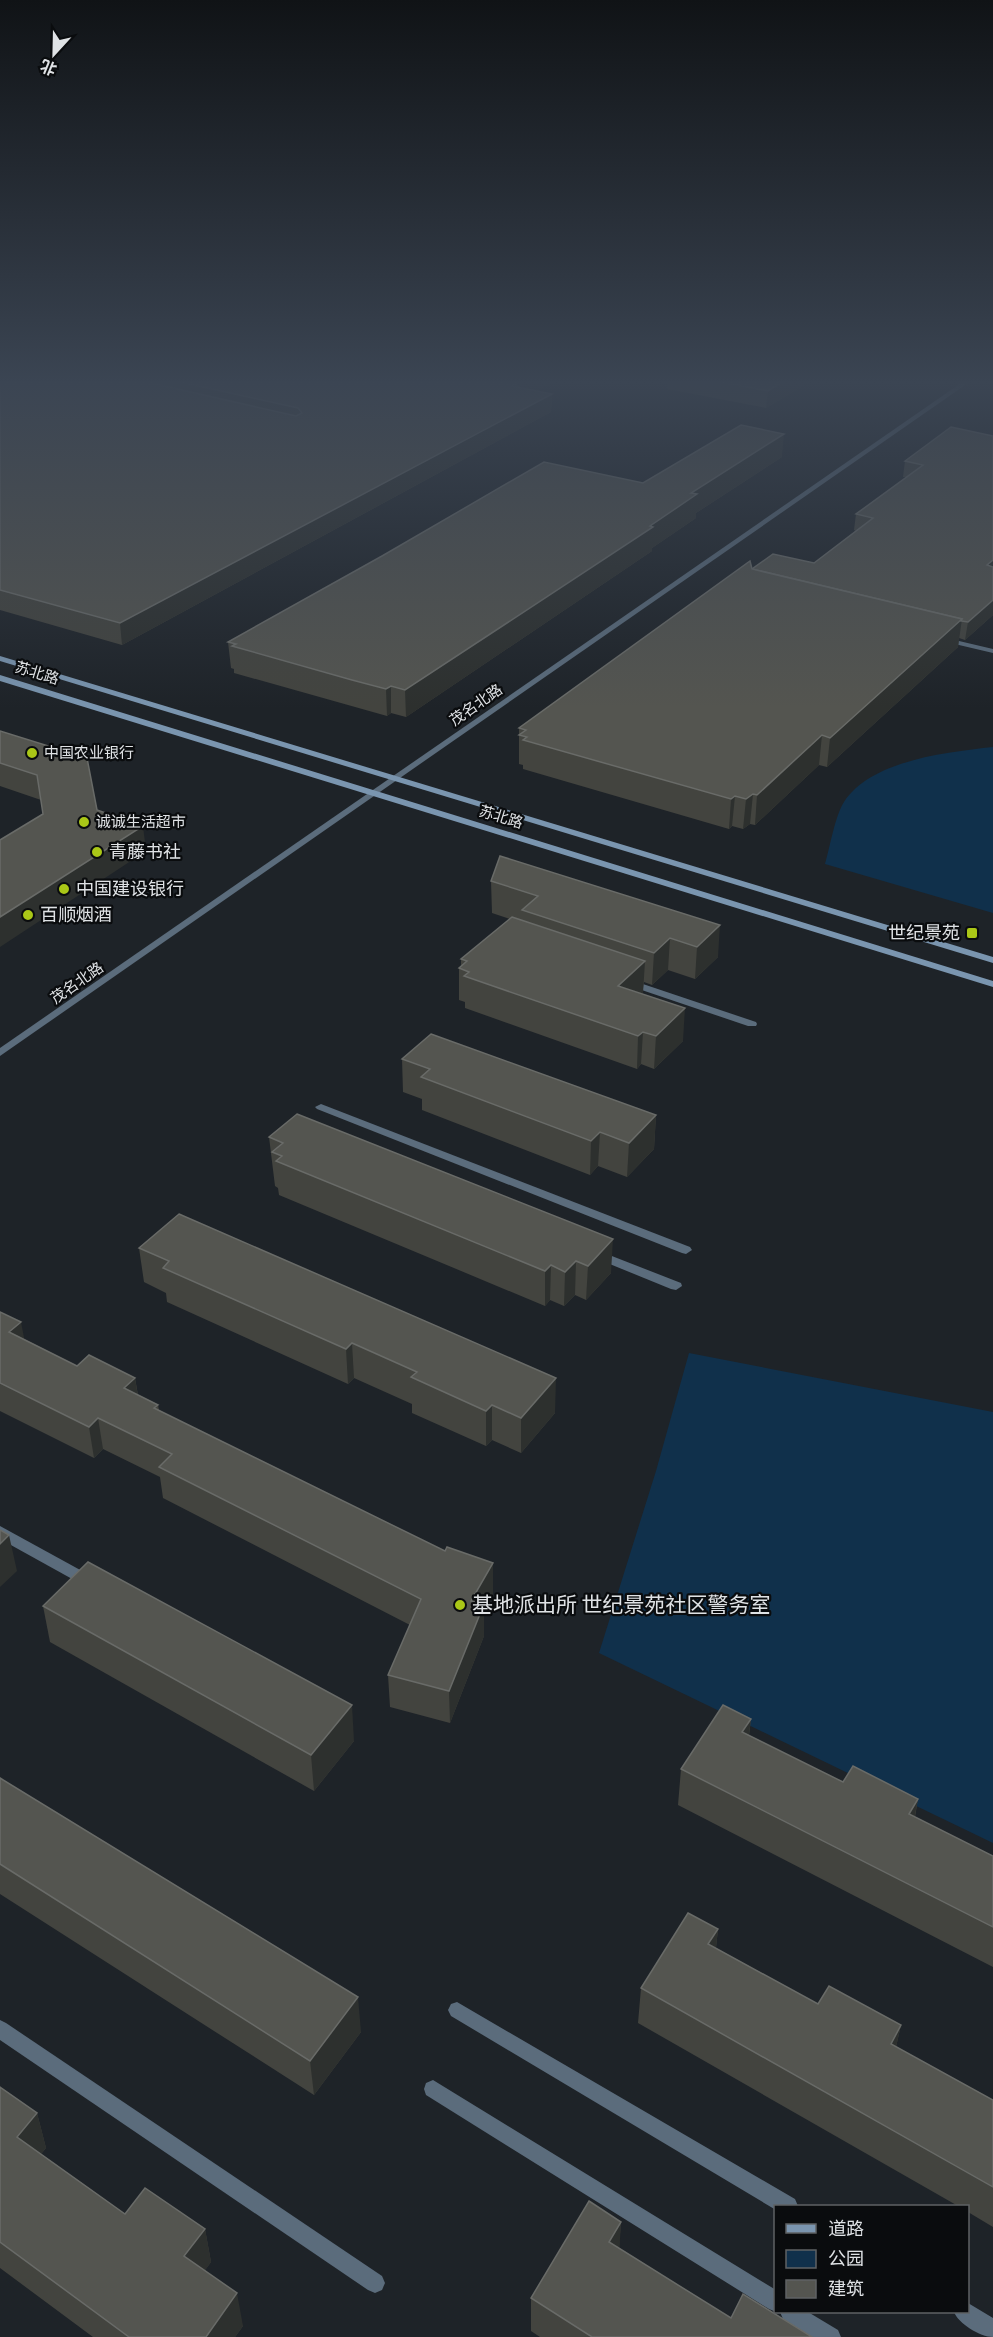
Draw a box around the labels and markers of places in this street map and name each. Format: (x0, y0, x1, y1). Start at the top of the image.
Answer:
place label: 中国农业银行 (44, 743, 134, 762)
marker: 中国农业银行 (25, 746, 39, 760)
place label: 诚诚生活超市 (96, 812, 186, 831)
marker: 诚诚生活超市 (77, 815, 91, 829)
place label: 青藤书社 (109, 840, 181, 863)
marker: 青藤书社 (90, 845, 104, 859)
place label: 中国建设银行 (76, 877, 184, 900)
marker: 中国建设银行 (57, 882, 71, 896)
place label: 百顺烟酒 (40, 903, 112, 926)
marker: 百顺烟酒 (21, 908, 35, 922)
place label: 世纪景苑 (888, 921, 960, 944)
marker: 世纪景苑 (965, 926, 979, 940)
place label: 基地派出所 世纪景苑社区警务室 (472, 1591, 770, 1618)
marker: 基地派出所 世纪景苑社区警务室 (453, 1598, 467, 1612)

